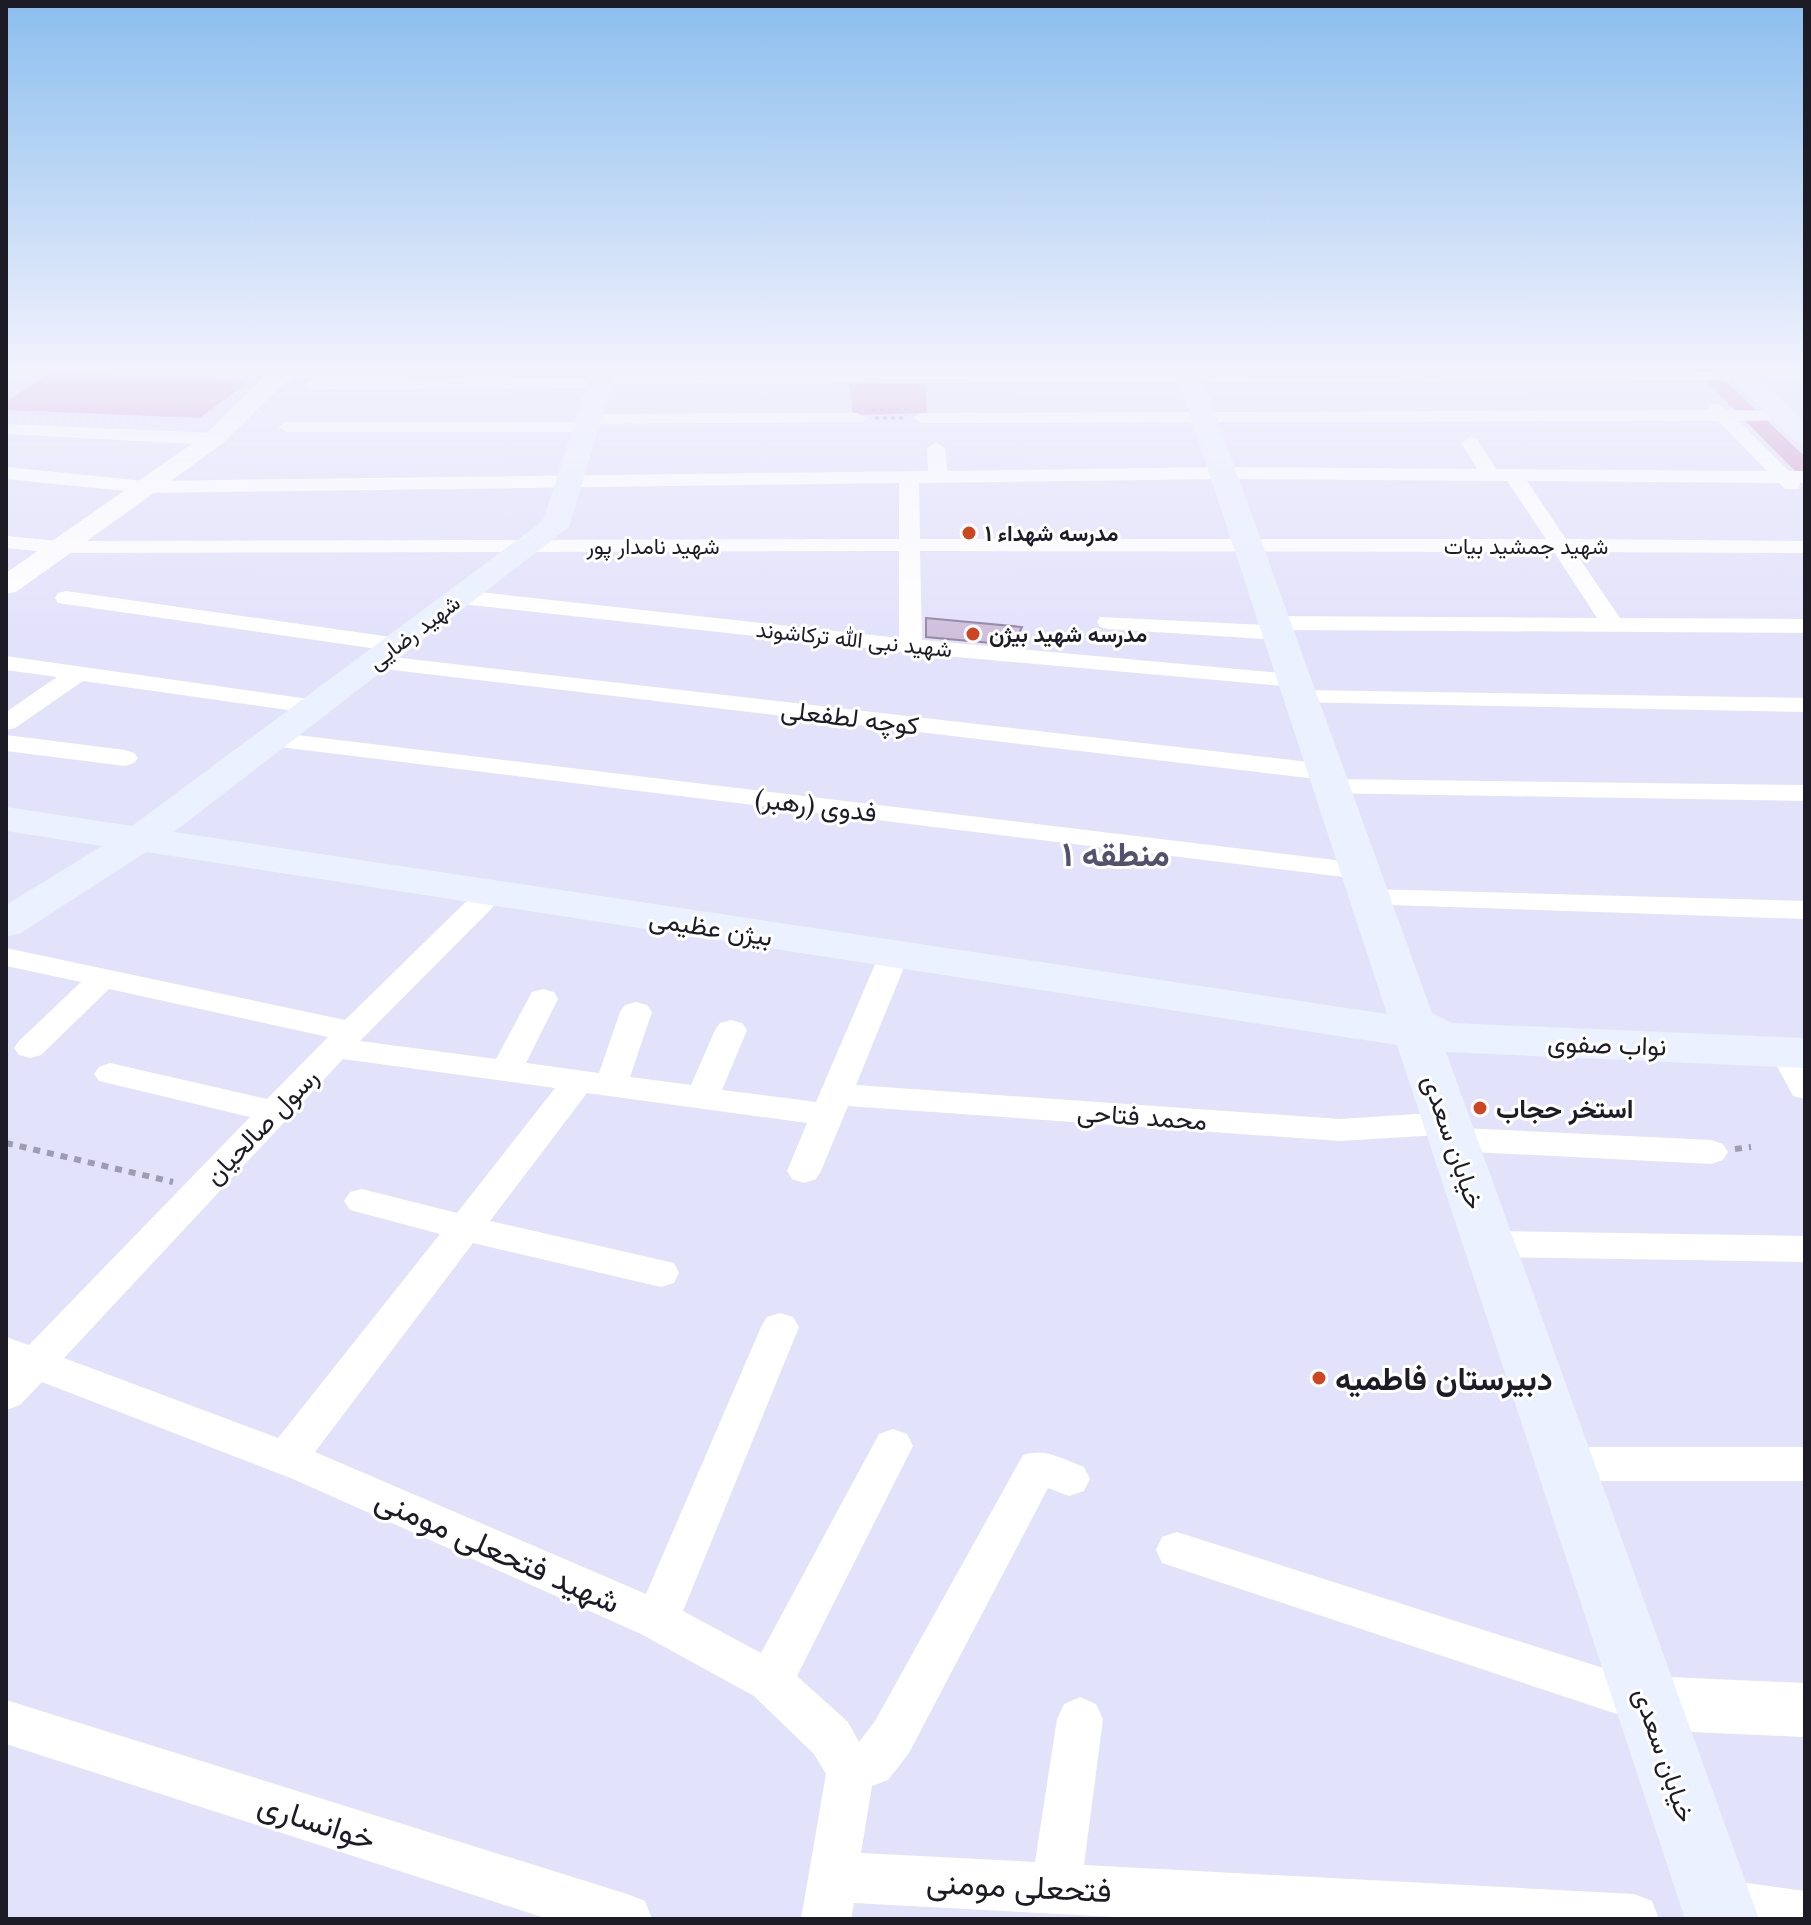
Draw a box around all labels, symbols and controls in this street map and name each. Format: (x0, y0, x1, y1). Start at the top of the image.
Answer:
place label: مدرسه شهداء ۱ (985, 519, 1118, 547)
marker: مدرسه شهداء ۱ (960, 524, 978, 542)
street label: شهید نامدار پور (585, 532, 720, 561)
street label: شهید جمشید بیات (1444, 532, 1608, 560)
street label: شهید رضایی (362, 588, 466, 676)
street label: شهید نبی الله ترکاشوند (755, 615, 953, 663)
place label: مدرسه شهید بیژن (989, 620, 1147, 648)
marker: مدرسه شهید بیژن (964, 625, 982, 643)
street label: کوچه لطفعلی (779, 692, 921, 744)
street label: فدوی (رهبر) (753, 781, 879, 830)
district label: منطقه ۱ (1062, 832, 1170, 875)
street label: بیژن عظیمی (647, 901, 775, 953)
street label: نواب صفوی (1547, 1025, 1667, 1063)
street label: رسول صالحیان (197, 1061, 325, 1191)
street label: خیابان سعدی (1416, 1070, 1492, 1214)
place label: استخر حجاب (1496, 1092, 1633, 1125)
street label: محمد فتاحی (1076, 1095, 1208, 1137)
marker: استخر حجاب (1471, 1099, 1489, 1117)
place label: دبیرستان فاطمیه (1335, 1358, 1553, 1399)
marker: دبیرستان فاطمیه (1310, 1369, 1328, 1387)
street label: شهید فتحعلی مومنی (369, 1478, 627, 1622)
street label: خیابان سعدی (1627, 1683, 1703, 1827)
street label: خوانساری (253, 1783, 381, 1859)
street label: فتحعلی مومنی (925, 1861, 1113, 1911)

